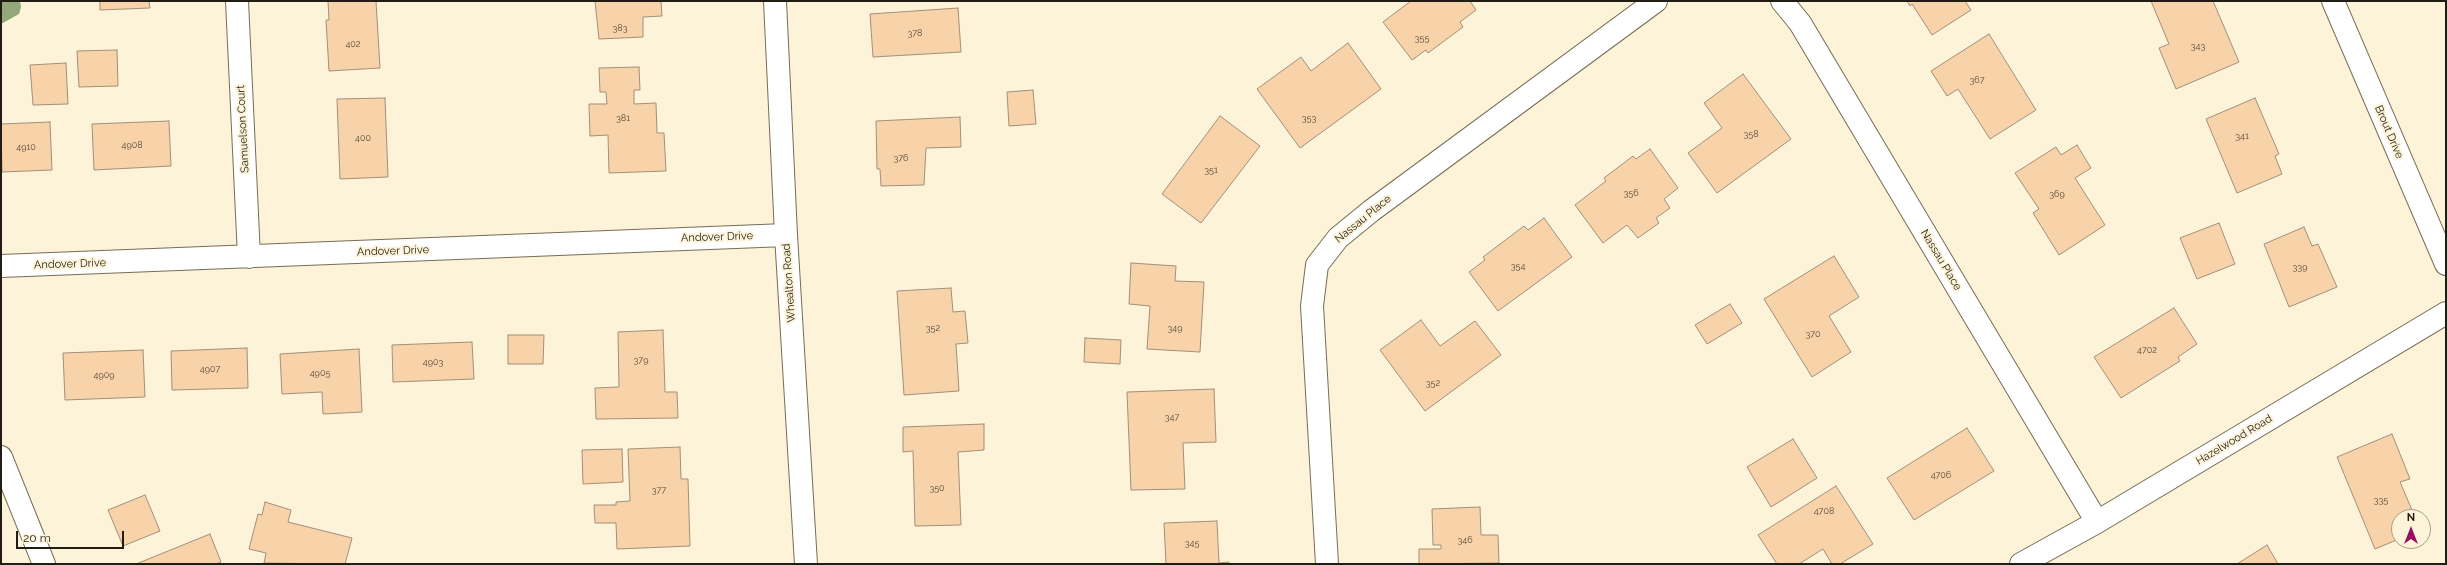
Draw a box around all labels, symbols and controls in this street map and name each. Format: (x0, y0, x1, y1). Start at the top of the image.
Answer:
house number: 383 (613, 23, 627, 33)
house number: 378 (908, 28, 922, 38)
house number: 355 (1415, 33, 1429, 43)
house number: 402 (345, 39, 361, 49)
house number: 343 (2191, 41, 2205, 51)
house number: 367 (1969, 75, 1985, 85)
street label: Samuelson Court (234, 85, 252, 173)
street label: Brout Drive (2372, 103, 2406, 161)
house number: 381 (616, 113, 630, 123)
house number: 353 (1302, 113, 1316, 123)
house number: 358 (1743, 129, 1759, 139)
house number: 341 (2235, 131, 2249, 141)
house number: 400 (355, 133, 371, 143)
house number: 4908 (121, 140, 143, 150)
house number: 4910 (16, 142, 36, 152)
house number: 376 (893, 153, 909, 163)
house number: 351 (1204, 165, 1218, 175)
house number: 356 (1623, 188, 1639, 198)
house number: 369 (2049, 189, 2065, 199)
street label: Nassau Place (1332, 192, 1394, 246)
street label: Nassau Place (1918, 227, 1964, 293)
street label: Andover Drive (681, 229, 753, 245)
street label: Andover Drive (357, 243, 429, 259)
street label: Whealton Road (780, 243, 798, 323)
street label: Andover Drive (34, 256, 106, 272)
house number: 354 (1511, 261, 1525, 271)
house number: 339 (2293, 262, 2307, 272)
house number: 352 (926, 323, 940, 333)
house number: 349 (1168, 323, 1182, 333)
house number: 370 (1805, 329, 1821, 339)
house number: 4702 (2137, 345, 2157, 355)
house number: 379 (634, 355, 648, 365)
house number: 4903 (423, 357, 443, 367)
house number: 4907 (200, 364, 220, 374)
house number: 4905 (310, 368, 330, 378)
house number: 4909 (94, 370, 114, 380)
house number: 352 (1426, 378, 1440, 388)
house number: 347 (1165, 412, 1179, 422)
street label: Hazelwood Road (2194, 412, 2274, 468)
house number: 4706 (1931, 470, 1951, 480)
house number: 350 (929, 483, 945, 493)
house number: 377 (652, 485, 666, 495)
house number: 335 (2374, 495, 2388, 505)
house number: 4708 (1814, 506, 1834, 516)
north arrow (2391, 509, 2431, 549)
text: N (2407, 511, 2415, 524)
scale bar (18, 523, 126, 549)
text: 20 m (23, 531, 51, 545)
house number: 346 (1457, 535, 1473, 545)
house number: 345 (1185, 538, 1199, 548)

